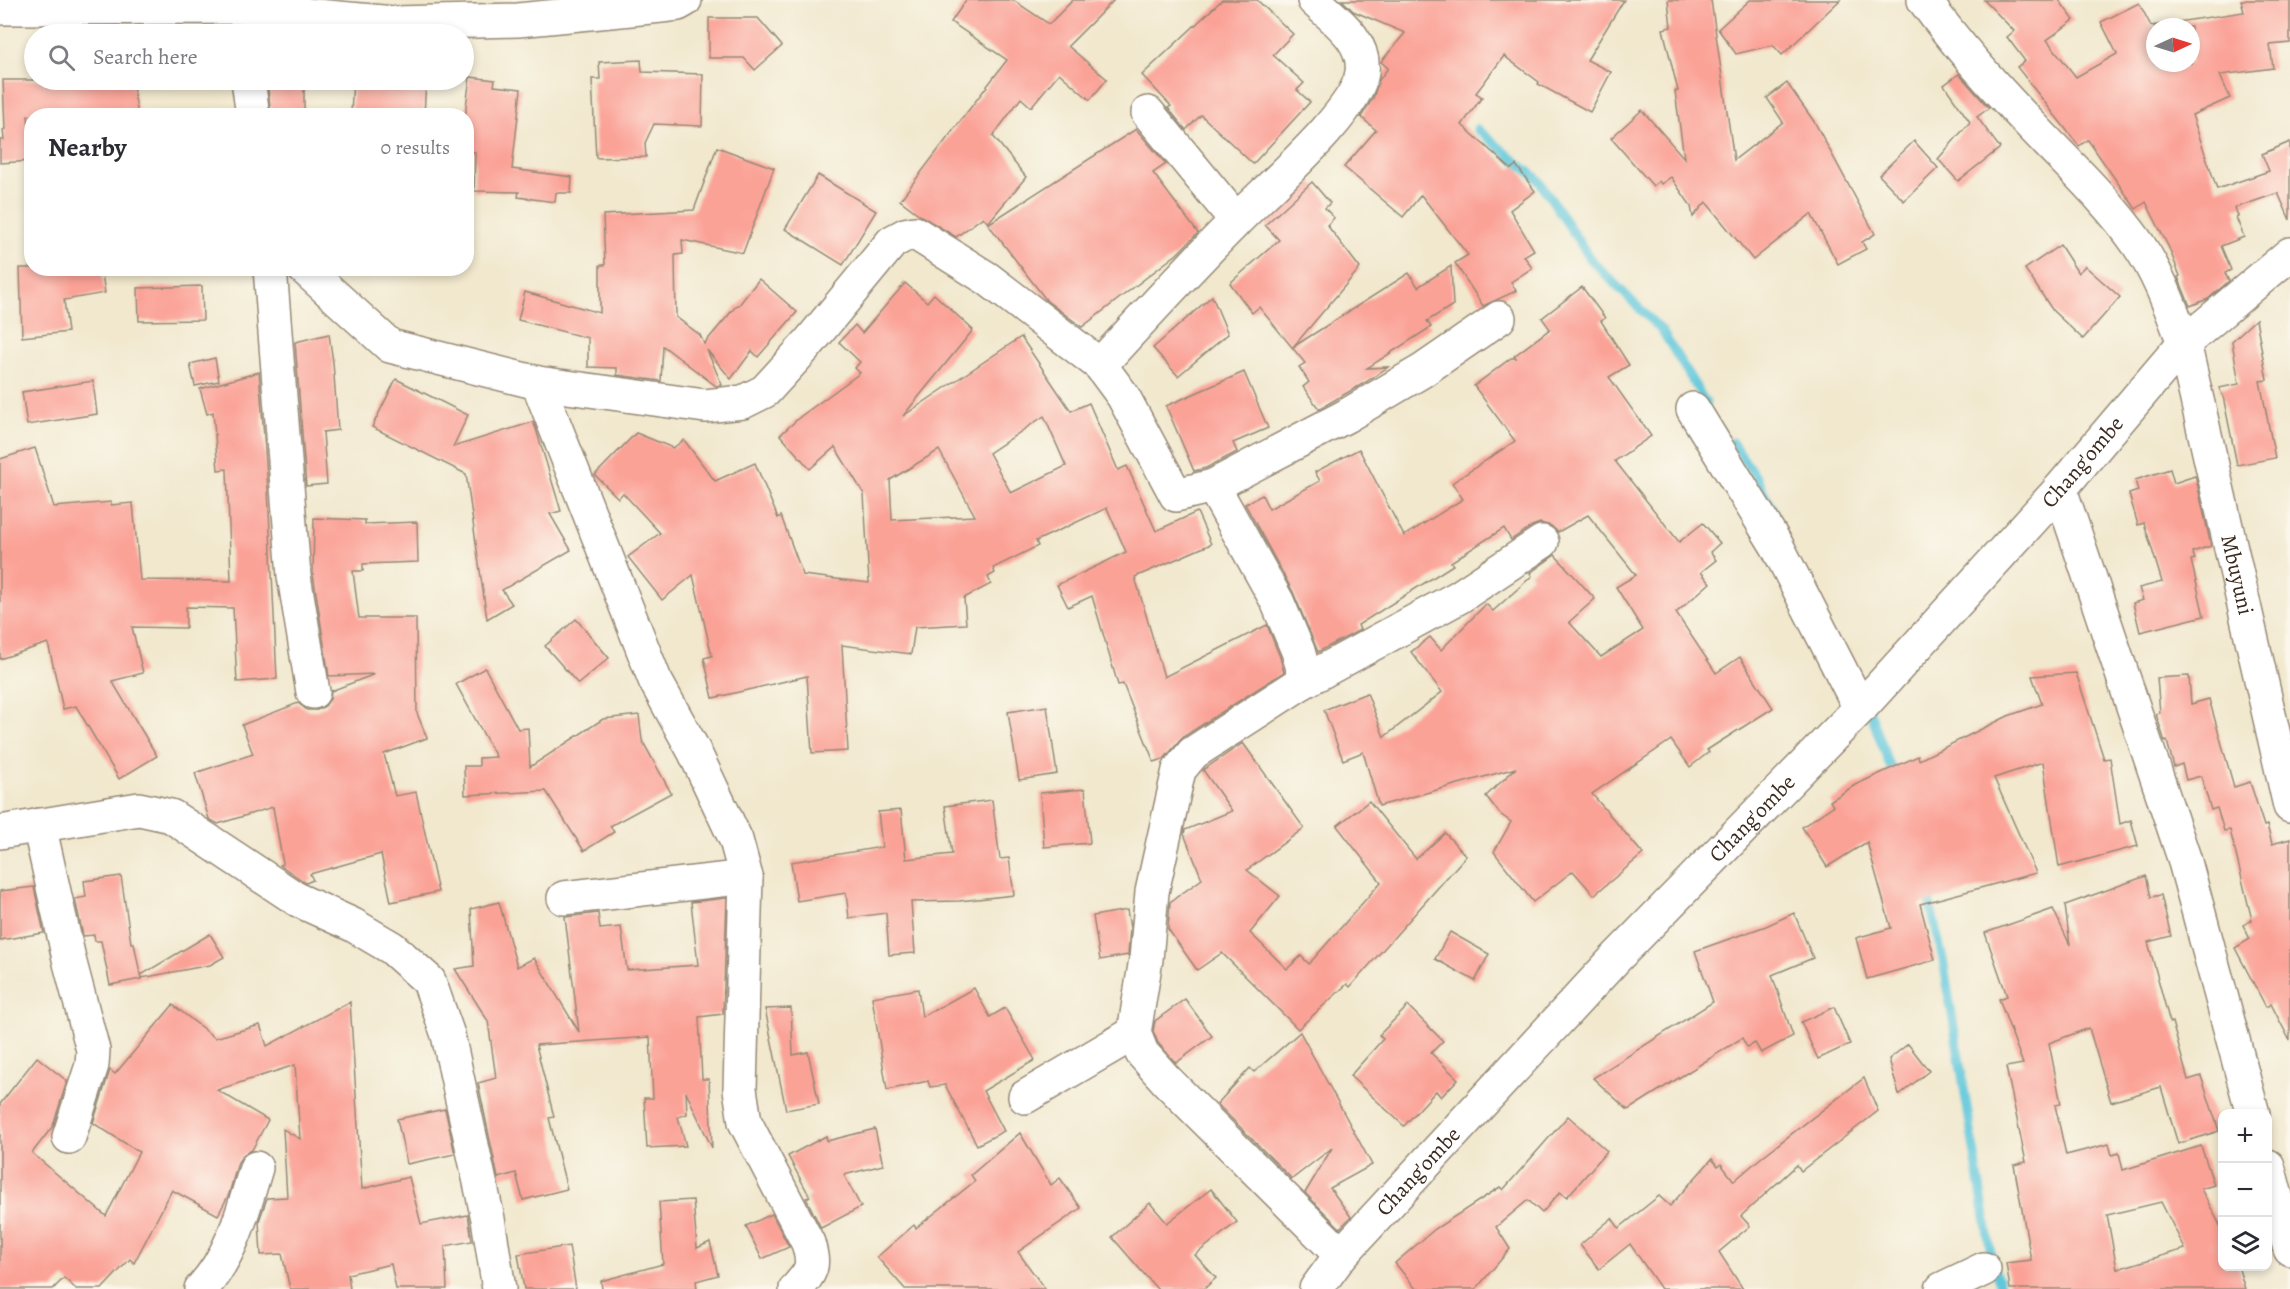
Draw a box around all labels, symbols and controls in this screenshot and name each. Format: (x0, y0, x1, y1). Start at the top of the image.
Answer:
north arrow (2146, 18, 2200, 72)
search box (24, 24, 474, 90)
icon: search (45, 41, 78, 74)
text: Search here (93, 42, 198, 72)
text: Nearby (48, 130, 127, 165)
text: 0 results (381, 134, 450, 161)
street label: Chang'ombe (2035, 410, 2130, 515)
street label: Mbuyuni (2213, 532, 2261, 618)
street label: Chang'ombe (1702, 768, 1802, 869)
map controls (2218, 1109, 2272, 1271)
button: + (2218, 1109, 2272, 1163)
street label: Chang'ombe (1369, 1120, 1467, 1223)
button: − (2218, 1163, 2272, 1217)
button: layers (2218, 1217, 2272, 1271)

